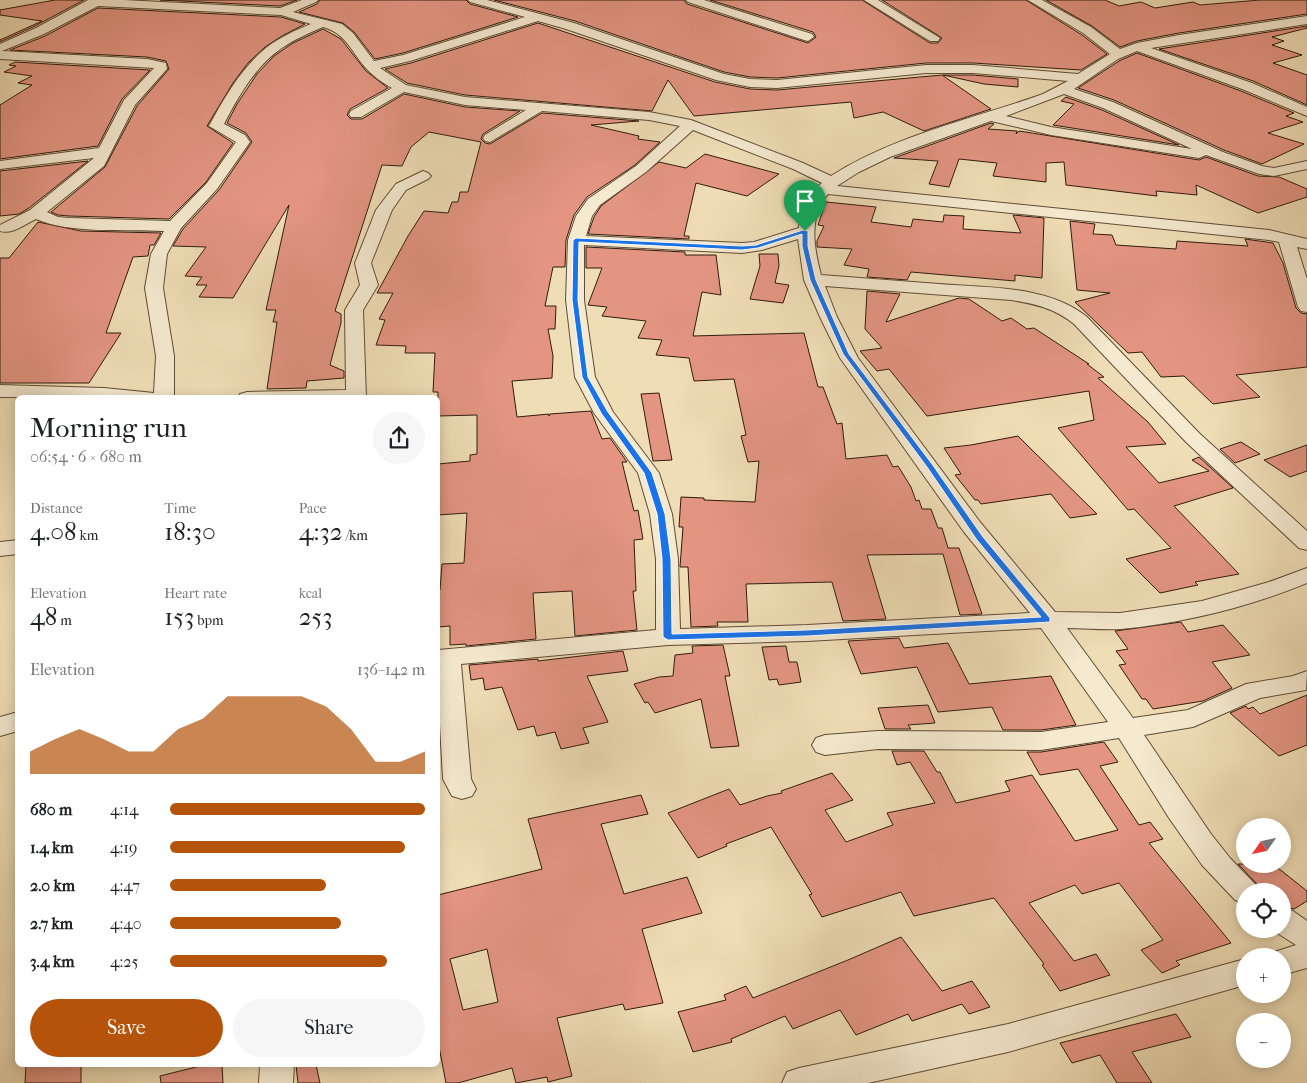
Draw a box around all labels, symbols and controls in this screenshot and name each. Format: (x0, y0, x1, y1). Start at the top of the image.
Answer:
pin (784, 180, 826, 231)
icon: arrive (791, 187, 819, 215)
text: Morning run (30, 411, 187, 444)
button: share (373, 412, 425, 464)
text: 06:54 · 6 × 680 m (30, 447, 142, 466)
text: Distance (30, 500, 83, 517)
text: Time (164, 500, 196, 517)
text: Pace (299, 500, 327, 517)
text: 4.08 (30, 517, 77, 546)
text: 18:30 (164, 517, 216, 546)
text: 4:32 (299, 517, 343, 546)
text: km (77, 527, 98, 544)
text: /km (343, 527, 368, 544)
text: Elevation (30, 585, 87, 602)
text: Heart rate (164, 585, 227, 602)
text: kcal (299, 585, 322, 602)
text: 48 (30, 602, 57, 631)
text: 153 (164, 602, 194, 631)
text: 253 (299, 602, 333, 631)
text: m (57, 612, 72, 629)
text: bpm (194, 612, 224, 629)
text: Elevation (30, 660, 95, 679)
text: 136–142 m (357, 660, 425, 679)
text: 680 m (30, 800, 72, 819)
text: 4:14 (110, 800, 138, 819)
north arrow (1236, 818, 1291, 872)
map controls (1236, 818, 1291, 1068)
text: 1.4 km (30, 838, 74, 857)
text: 4:19 (110, 838, 137, 857)
text: 2.0 km (30, 876, 75, 895)
text: 4:47 (110, 876, 140, 895)
button: locate (1236, 883, 1291, 938)
text: 2.7 km (30, 914, 73, 933)
text: 4:40 (110, 914, 142, 933)
button: + (1236, 948, 1291, 1003)
text: 3.4 km (30, 952, 74, 971)
text: 4:25 (110, 952, 138, 971)
button: Save (30, 999, 223, 1057)
button: Share (233, 999, 425, 1057)
button: − (1236, 1013, 1291, 1068)

